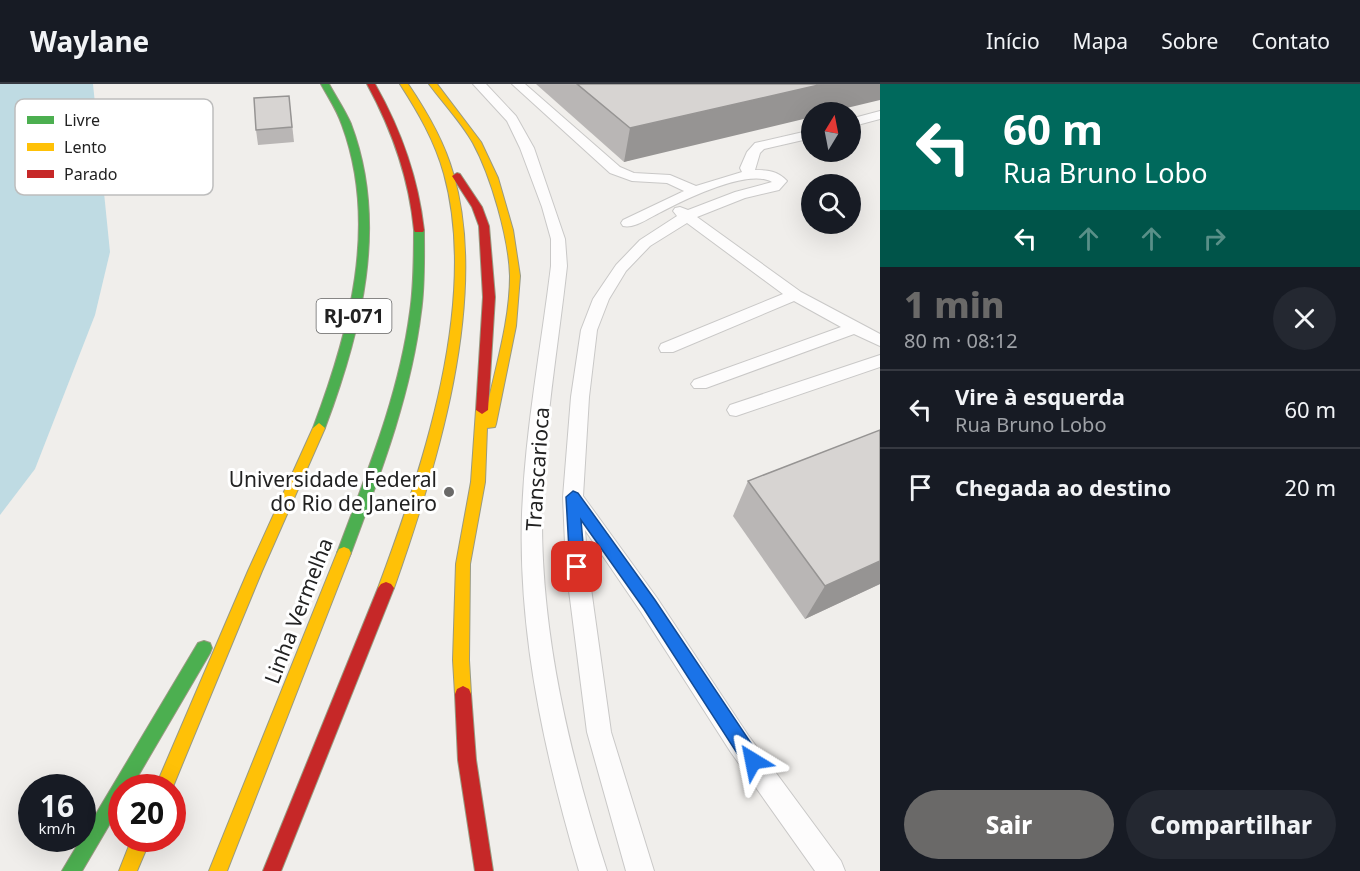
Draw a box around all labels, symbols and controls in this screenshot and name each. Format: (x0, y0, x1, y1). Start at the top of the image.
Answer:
text: Waylane (30, 22, 149, 60)
text: Início (986, 27, 1040, 55)
text: Mapa (1073, 27, 1128, 55)
text: Sobre (1161, 27, 1218, 55)
text: Contato (1251, 27, 1330, 55)
legend (15, 99, 213, 195)
text: 60 m (1003, 100, 1103, 157)
north arrow (801, 102, 861, 162)
map controls (801, 102, 861, 234)
icon: left (904, 108, 982, 186)
text: Livre (64, 109, 100, 131)
text: Lento (64, 136, 107, 158)
text: Rua Bruno Lobo (1003, 154, 1208, 191)
text: Parado (64, 163, 117, 185)
button: search (801, 174, 861, 234)
icon: left (1009, 222, 1042, 255)
icon: ahead (1072, 222, 1105, 255)
icon: ahead (1135, 222, 1168, 255)
icon: right (1198, 222, 1231, 255)
text: 1 min (904, 280, 1005, 329)
button: close (1273, 287, 1336, 350)
road number: RJ-071 (316, 299, 392, 333)
text: 80 m · 08:12 (904, 327, 1018, 354)
text: Vire à esquerda (955, 381, 1125, 411)
icon: left (904, 393, 937, 426)
text: 60 m (1285, 394, 1336, 424)
street label: Transcarioca (519, 406, 555, 532)
text: Rua Bruno Lobo (955, 411, 1106, 438)
place label: Universidade Federal do Rio de Janeiro (229, 465, 437, 517)
icon: arrive (904, 471, 937, 504)
text: Chegada ao destino (955, 472, 1171, 502)
text: 20 m (1285, 472, 1336, 502)
marker: Universidade Federal do Rio de Janeiro (442, 485, 456, 499)
street label: Linha Vermelha (257, 534, 339, 688)
pin (551, 541, 602, 592)
icon: arrive (560, 550, 593, 583)
position arrow (721, 729, 785, 793)
speed limit sign: 20 (108, 774, 186, 852)
text: 16 (40, 785, 74, 826)
button: Sair (904, 790, 1114, 859)
button: Compartilhar (1126, 790, 1336, 859)
text: km/h (39, 818, 75, 838)

